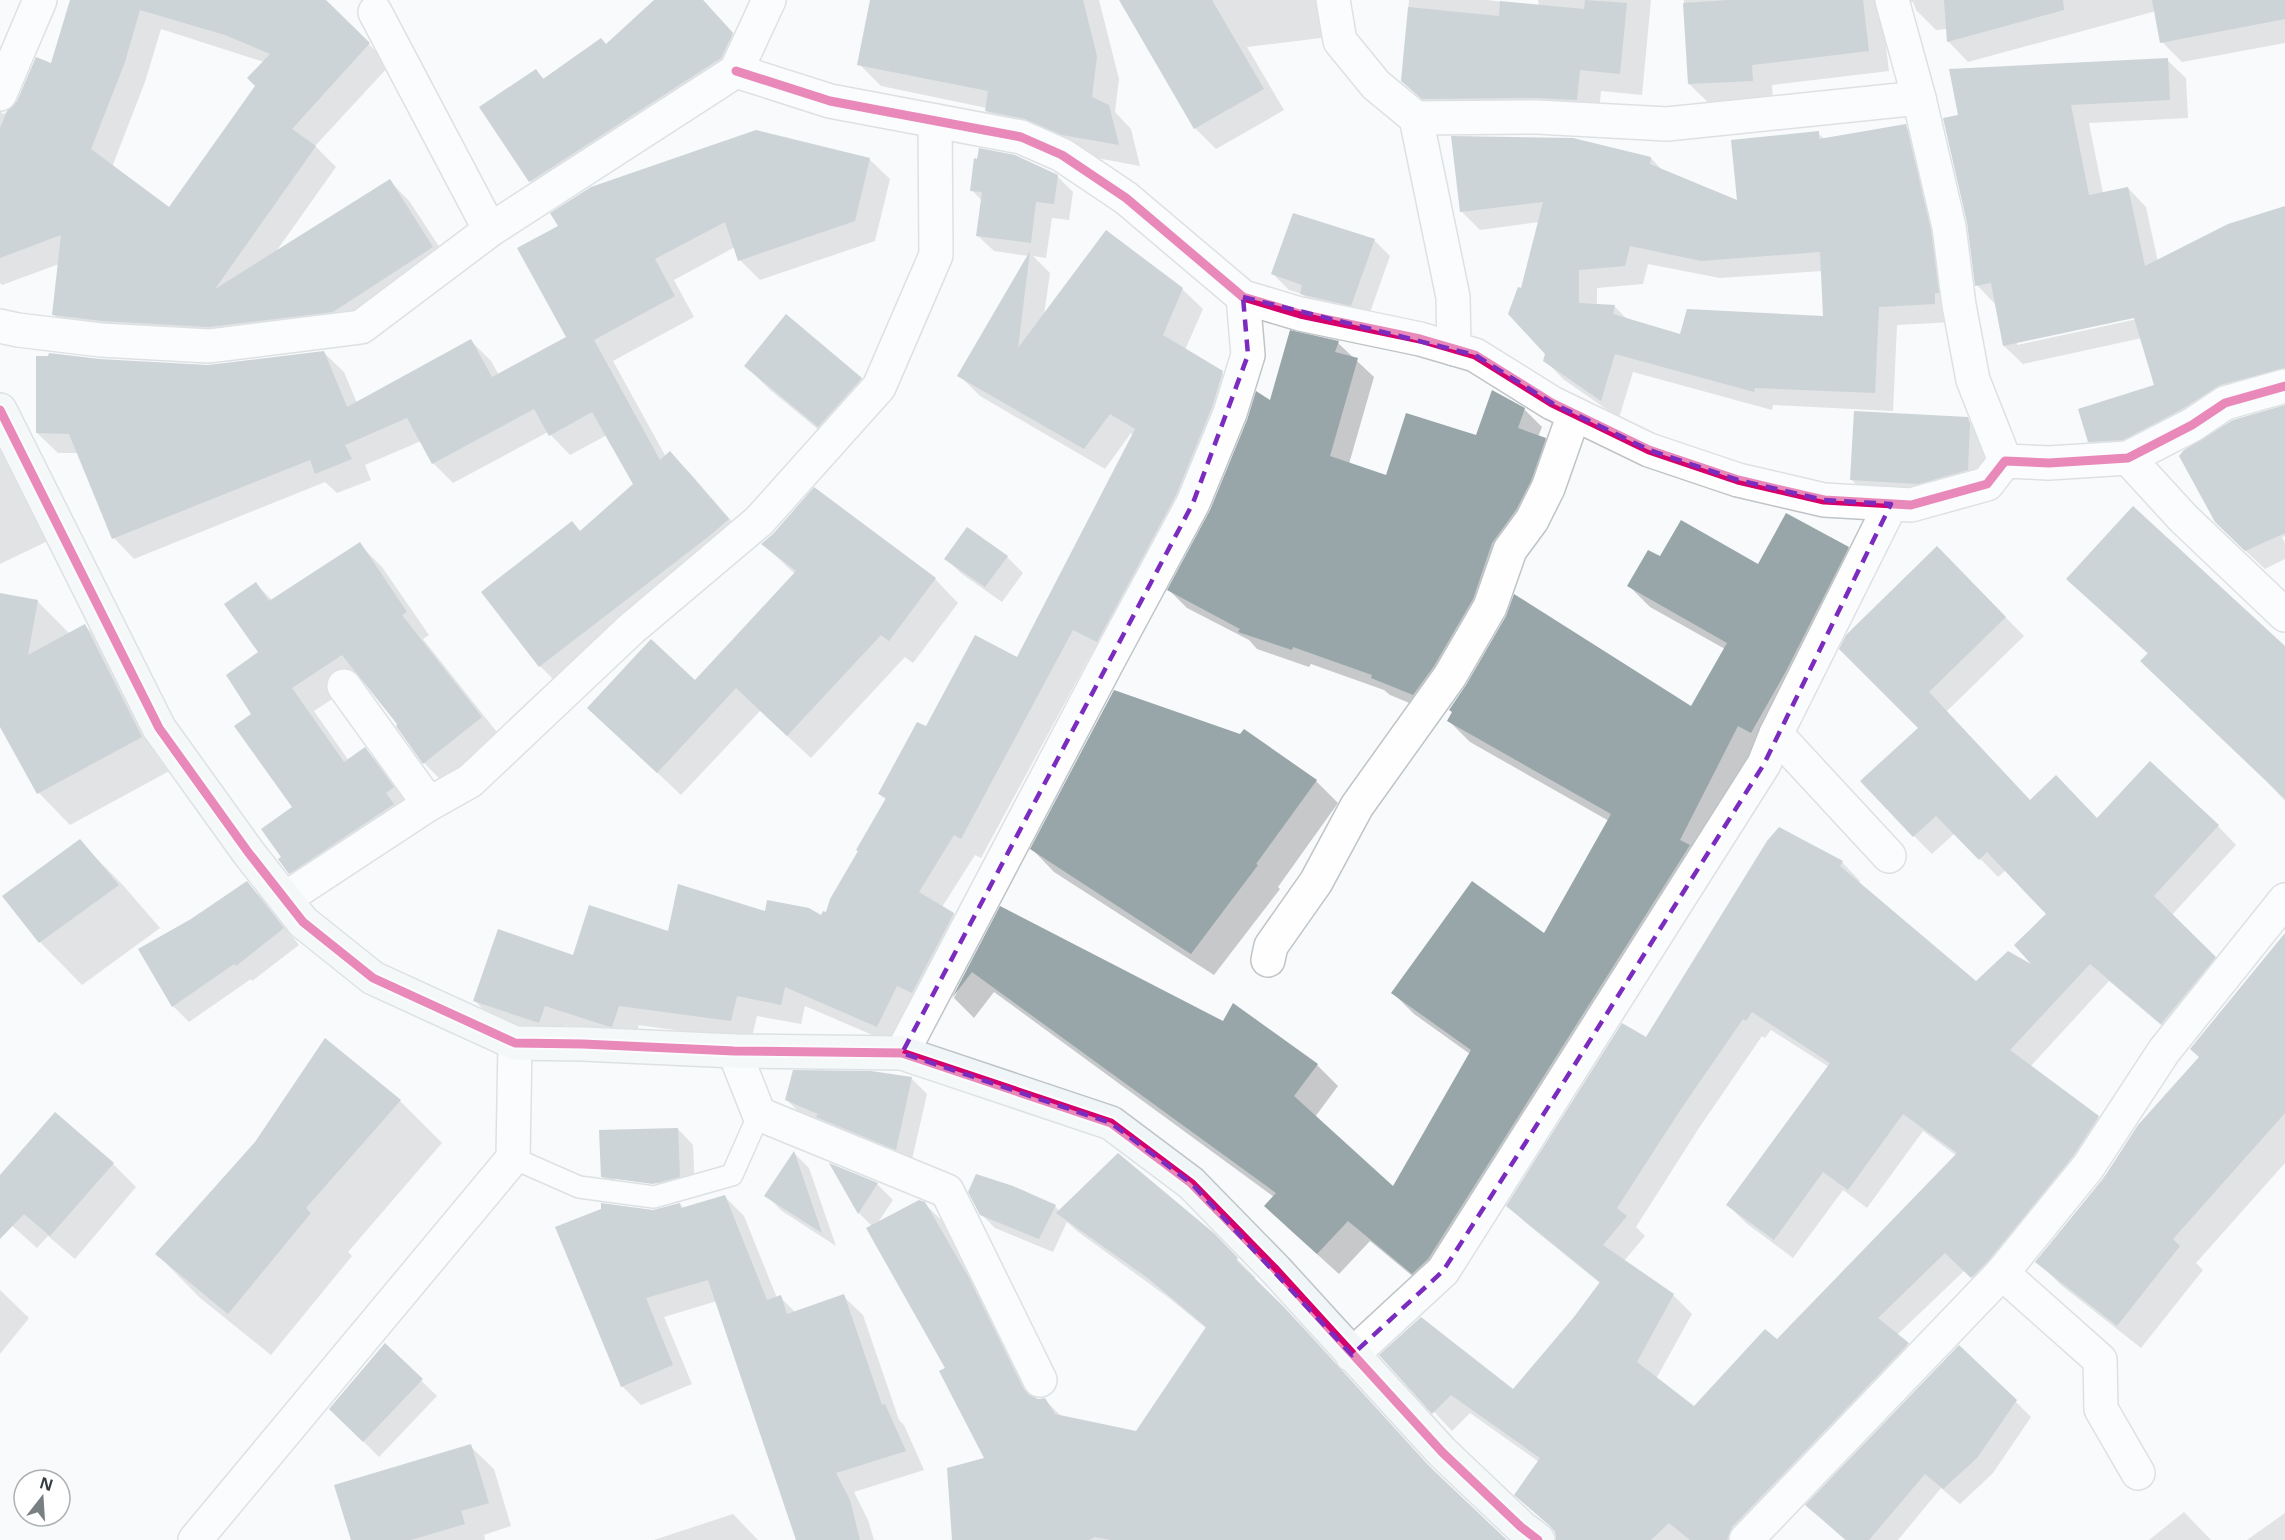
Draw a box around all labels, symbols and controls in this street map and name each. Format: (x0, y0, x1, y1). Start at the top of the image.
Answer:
north arrow (12, 1468, 72, 1528)
text: N (37, 1471, 56, 1496)

